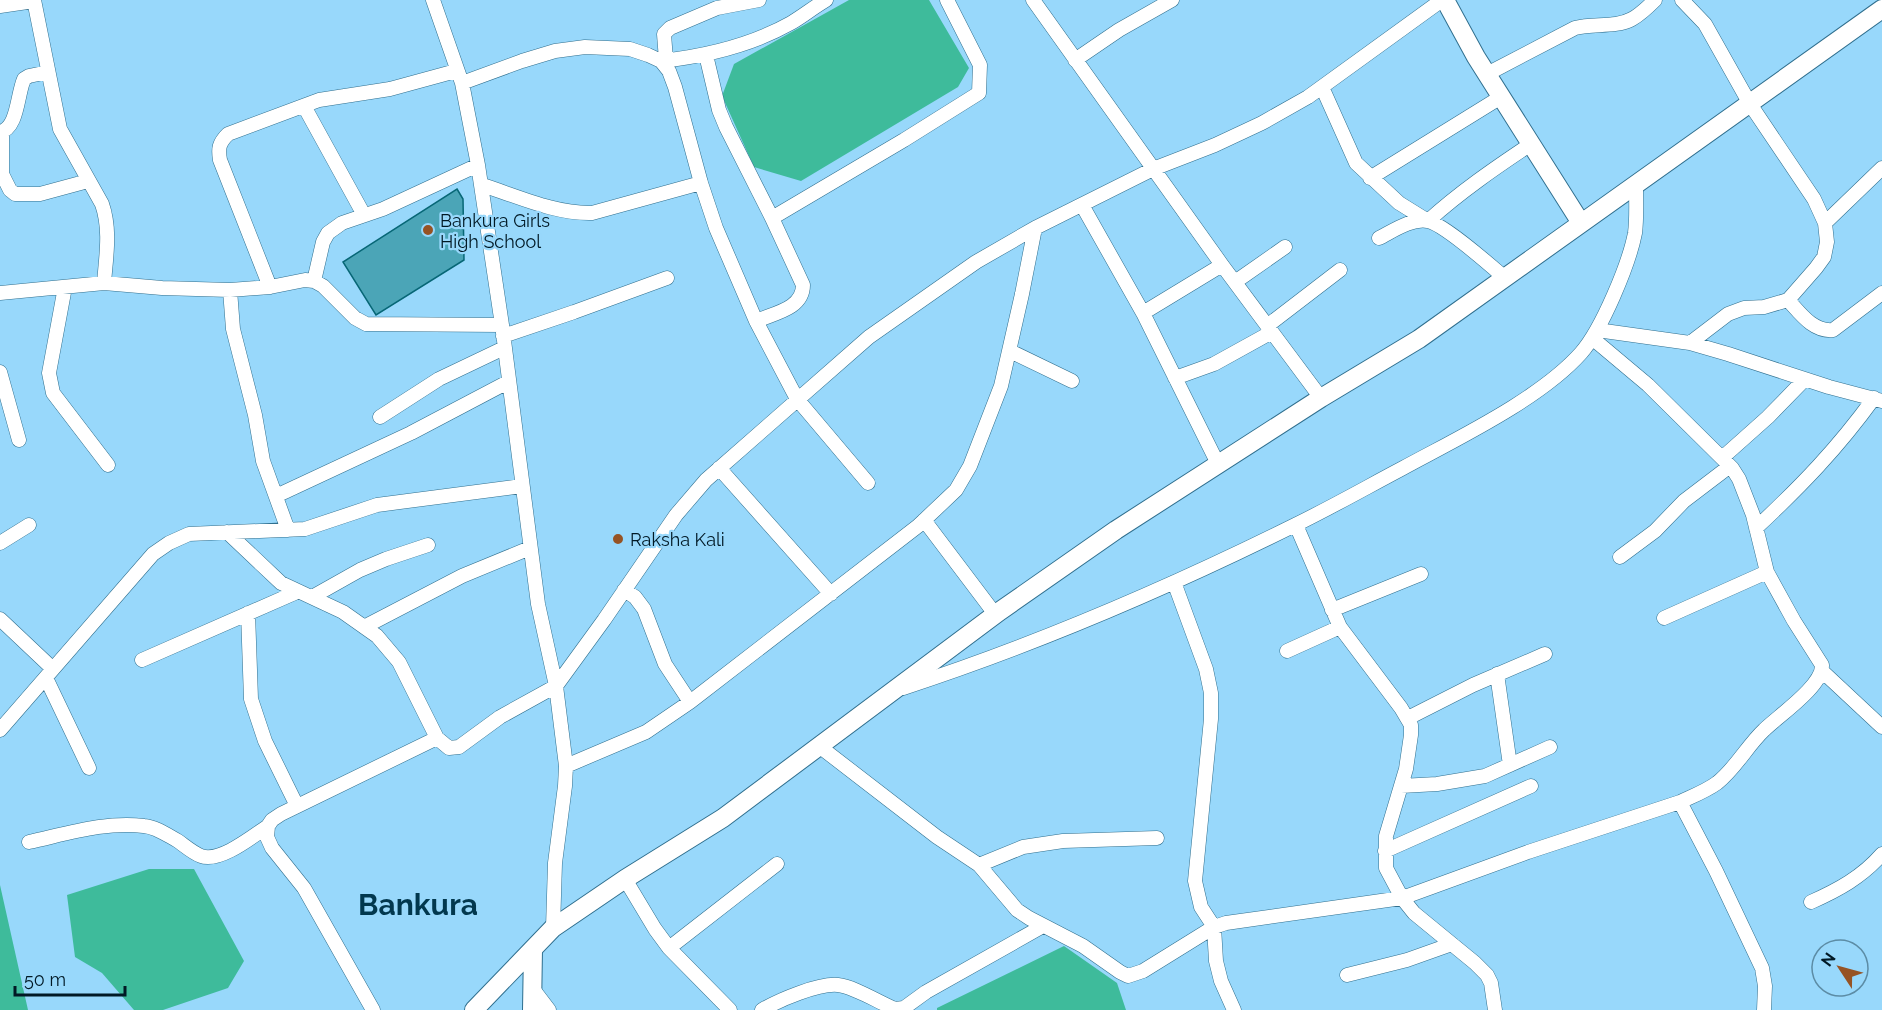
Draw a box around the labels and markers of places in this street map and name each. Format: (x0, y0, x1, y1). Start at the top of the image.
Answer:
place label: Bankura Girls High School (440, 210, 550, 252)
marker: Bankura Girls High School (421, 223, 435, 237)
place label: Raksha Kali (630, 529, 725, 550)
marker: Raksha Kali (611, 532, 625, 546)

